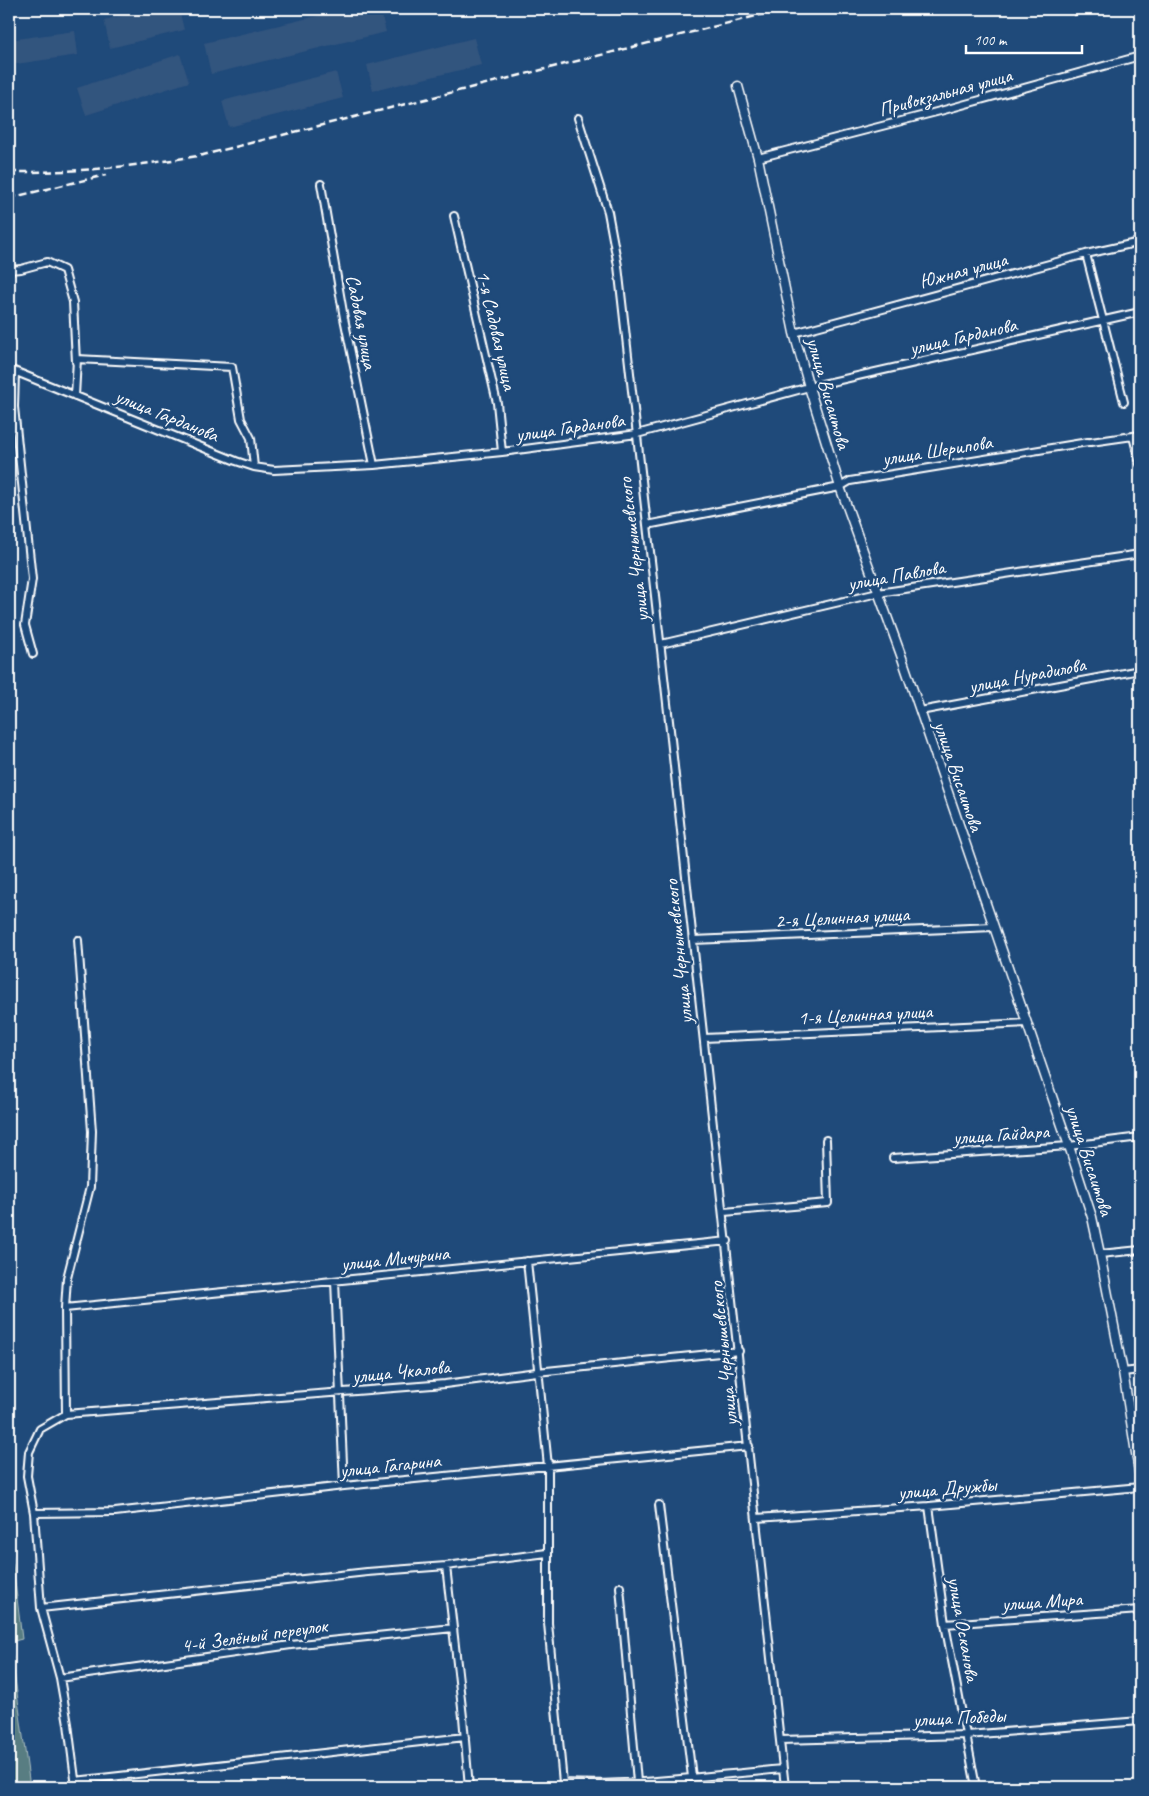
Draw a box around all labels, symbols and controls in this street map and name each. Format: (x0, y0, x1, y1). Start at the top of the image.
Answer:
scale bar (966, 22, 1083, 54)
text: 100 m (974, 31, 1008, 50)
street label: Привокзальная улица (876, 62, 1017, 123)
street label: Южная улица (916, 246, 1012, 294)
street label: 1-я Садовая улица (471, 268, 523, 394)
street label: Садовая улица (340, 273, 383, 373)
street label: улица Гарданова (906, 312, 1020, 361)
street label: улица Висаитова (800, 334, 857, 454)
street label: улица Гарданова (111, 383, 223, 448)
street label: улица Гарданова (513, 407, 627, 448)
street label: улица Шерипова (879, 429, 995, 472)
street label: улица Чернышевского (612, 475, 655, 625)
street label: улица Павлова (845, 554, 948, 596)
street label: улица Нурадилова (966, 652, 1089, 699)
street label: улица Висаитова (928, 717, 990, 836)
street label: улица Чернышевского (658, 878, 699, 1026)
street label: 2-я Целинная улица (774, 901, 912, 933)
street label: 1-я Целинная улица (797, 998, 935, 1030)
street label: улица Висаитова (1060, 1101, 1120, 1221)
street label: улица Гайдара (951, 1119, 1052, 1150)
street label: улица Мичурина (339, 1240, 452, 1277)
street label: улица Чернышевского (703, 1280, 744, 1428)
street label: улица Чкалова (350, 1354, 453, 1389)
street label: улица Гагарина (337, 1448, 443, 1483)
street label: улица Дружбы (896, 1472, 999, 1505)
street label: улица Осканова (942, 1574, 985, 1685)
street label: улица Мира (1000, 1586, 1085, 1617)
street label: 4-й Зелёный переулок (180, 1613, 330, 1658)
street label: улица Победы (911, 1703, 1007, 1732)

